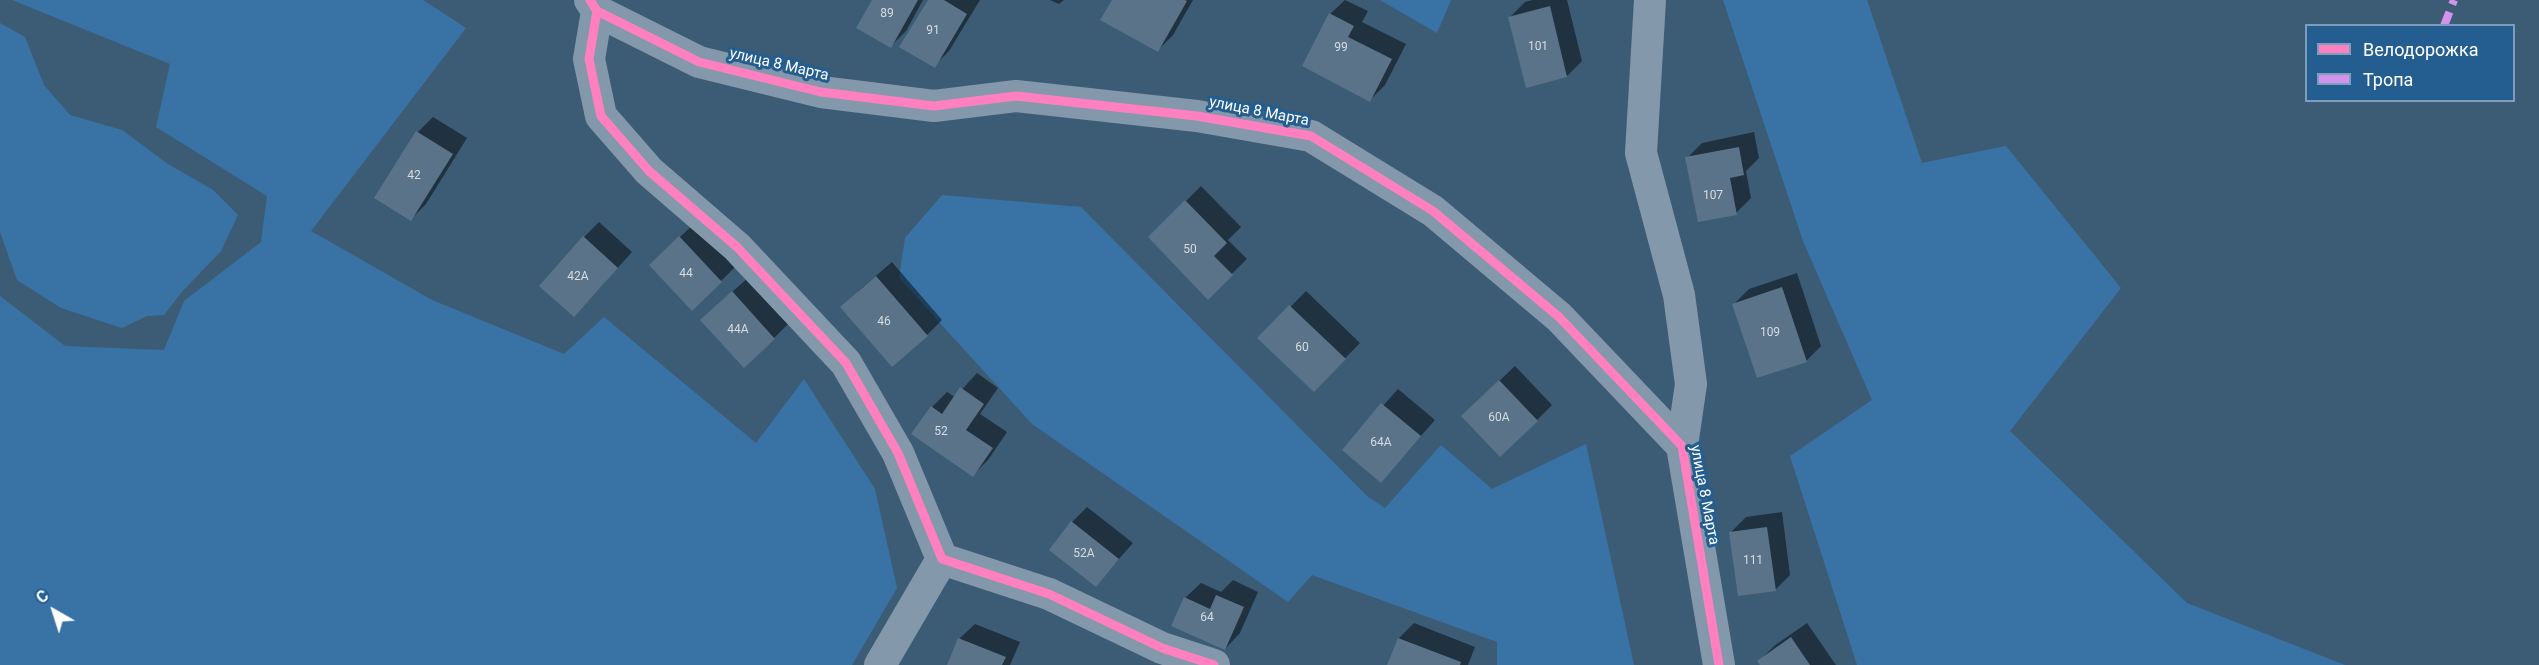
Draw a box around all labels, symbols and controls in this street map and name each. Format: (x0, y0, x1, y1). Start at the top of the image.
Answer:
house number: 89 (880, 7, 894, 21)
house number: 91 (926, 24, 940, 38)
legend (2305, 24, 2515, 102)
text: Велодорожка (2363, 39, 2478, 60)
house number: 101 (1528, 40, 1548, 54)
house number: 99 (1334, 41, 1348, 55)
street label: улица 8 Марта (728, 45, 830, 85)
text: Тропа (2363, 69, 2413, 90)
street label: улица 8 Марта (1208, 93, 1310, 131)
house number: 42 (407, 169, 421, 183)
house number: 107 (1703, 189, 1723, 203)
house number: 50 (1183, 243, 1197, 257)
house number: 44 (679, 267, 693, 281)
house number: 42А (567, 270, 589, 284)
house number: 46 (877, 315, 891, 329)
house number: 44А (727, 323, 749, 337)
house number: 109 (1760, 326, 1780, 340)
house number: 60 (1295, 341, 1309, 355)
house number: 60А (1488, 411, 1510, 425)
house number: 52 (934, 425, 948, 439)
house number: 64А (1370, 436, 1392, 450)
street label: улица 8 Марта (1685, 444, 1723, 546)
house number: 52А (1073, 547, 1095, 561)
house number: 111 (1743, 554, 1763, 568)
north arrow (24, 581, 84, 641)
text: С (32, 586, 52, 607)
house number: 64 (1200, 611, 1214, 625)

